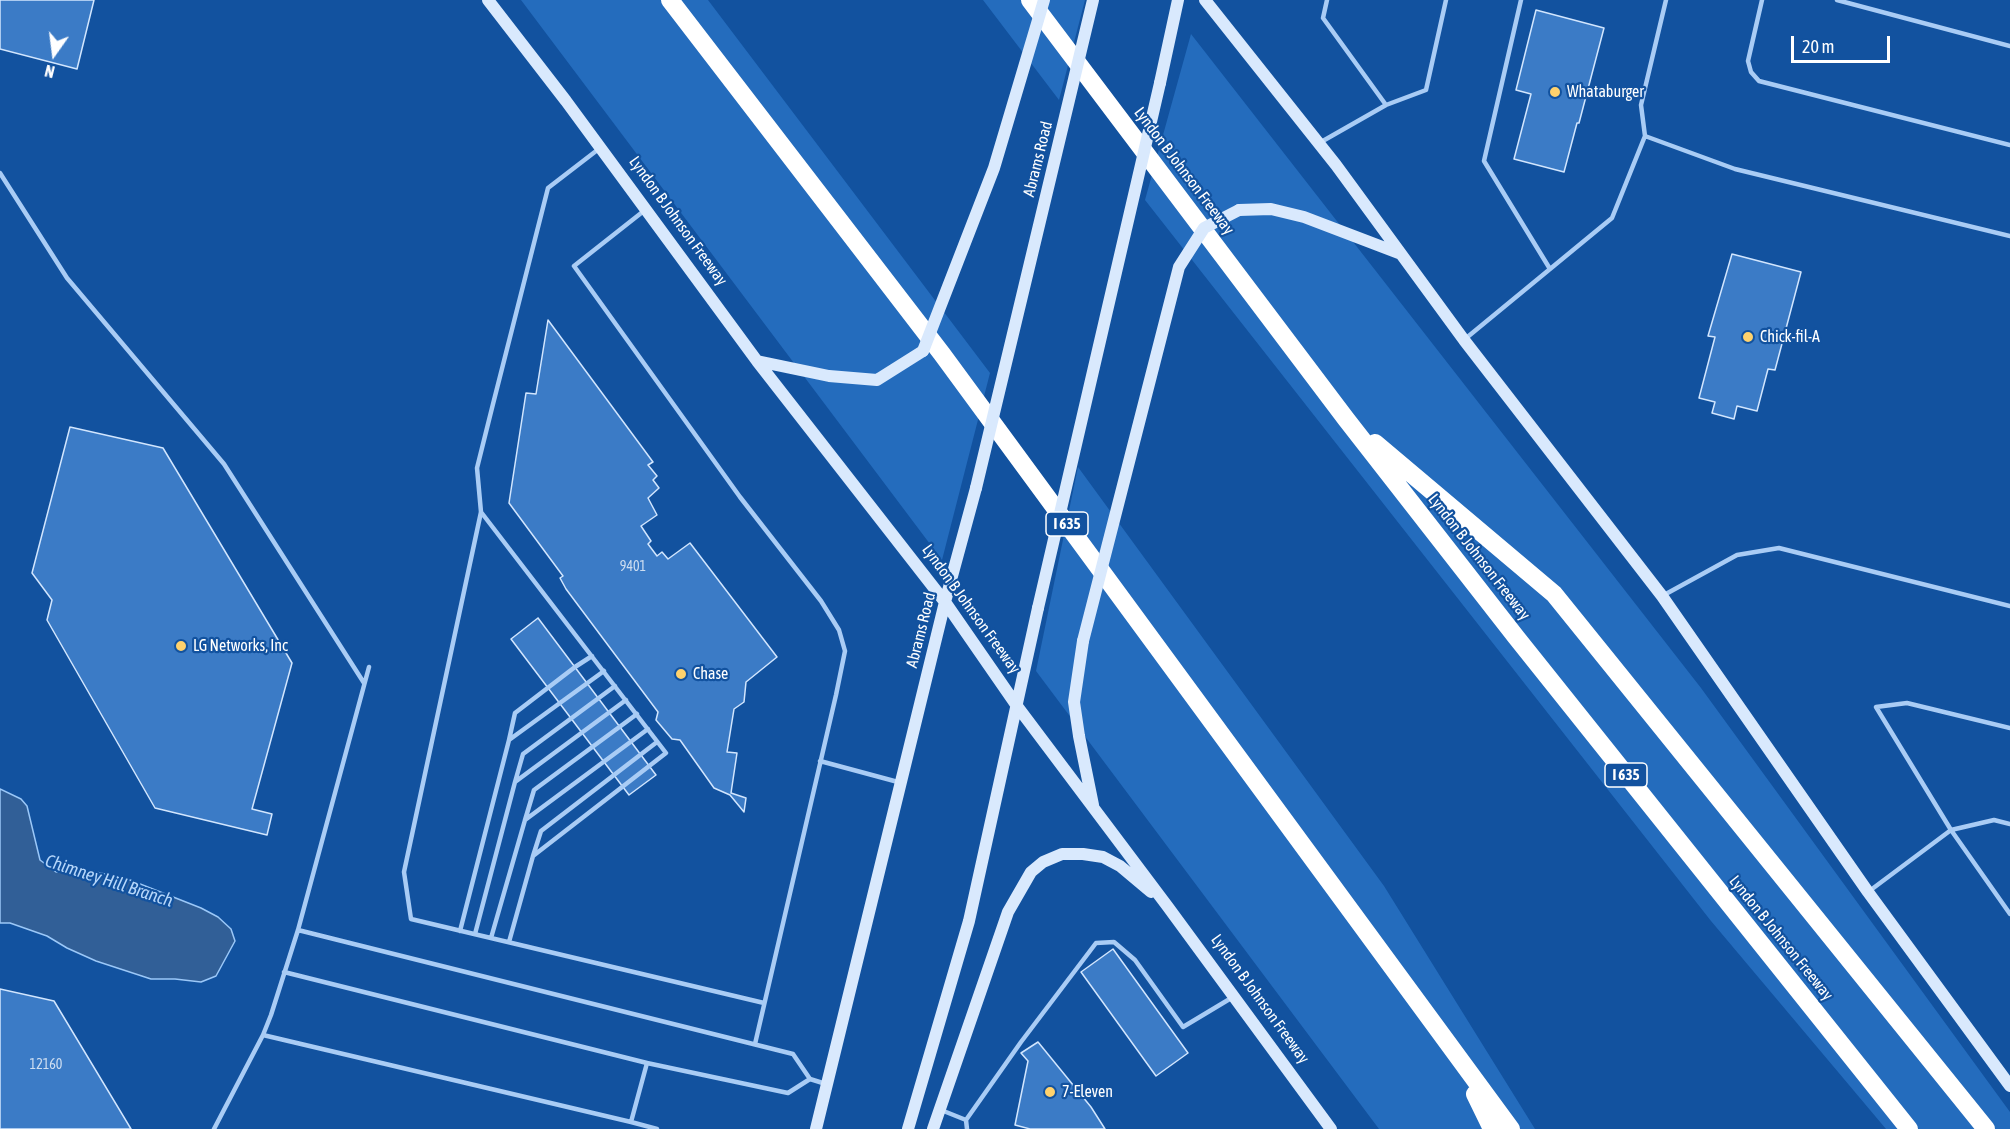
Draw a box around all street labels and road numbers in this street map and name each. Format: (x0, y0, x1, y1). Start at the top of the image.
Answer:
street label: Lyndon B Johnson Freeway (1130, 103, 1238, 239)
street label: Abrams Road (1019, 119, 1057, 199)
street label: Lyndon B Johnson Freeway (625, 153, 731, 289)
street label: Lyndon B Johnson Freeway (1424, 490, 1534, 624)
road number: I 635 (1046, 512, 1088, 536)
street label: Lyndon B Johnson Freeway (918, 541, 1024, 677)
street label: Abrams Road (902, 590, 940, 670)
road number: I 635 (1605, 763, 1647, 787)
street label: Lyndon B Johnson Freeway (1725, 872, 1837, 1004)
street label: Lyndon B Johnson Freeway (1207, 931, 1313, 1067)

